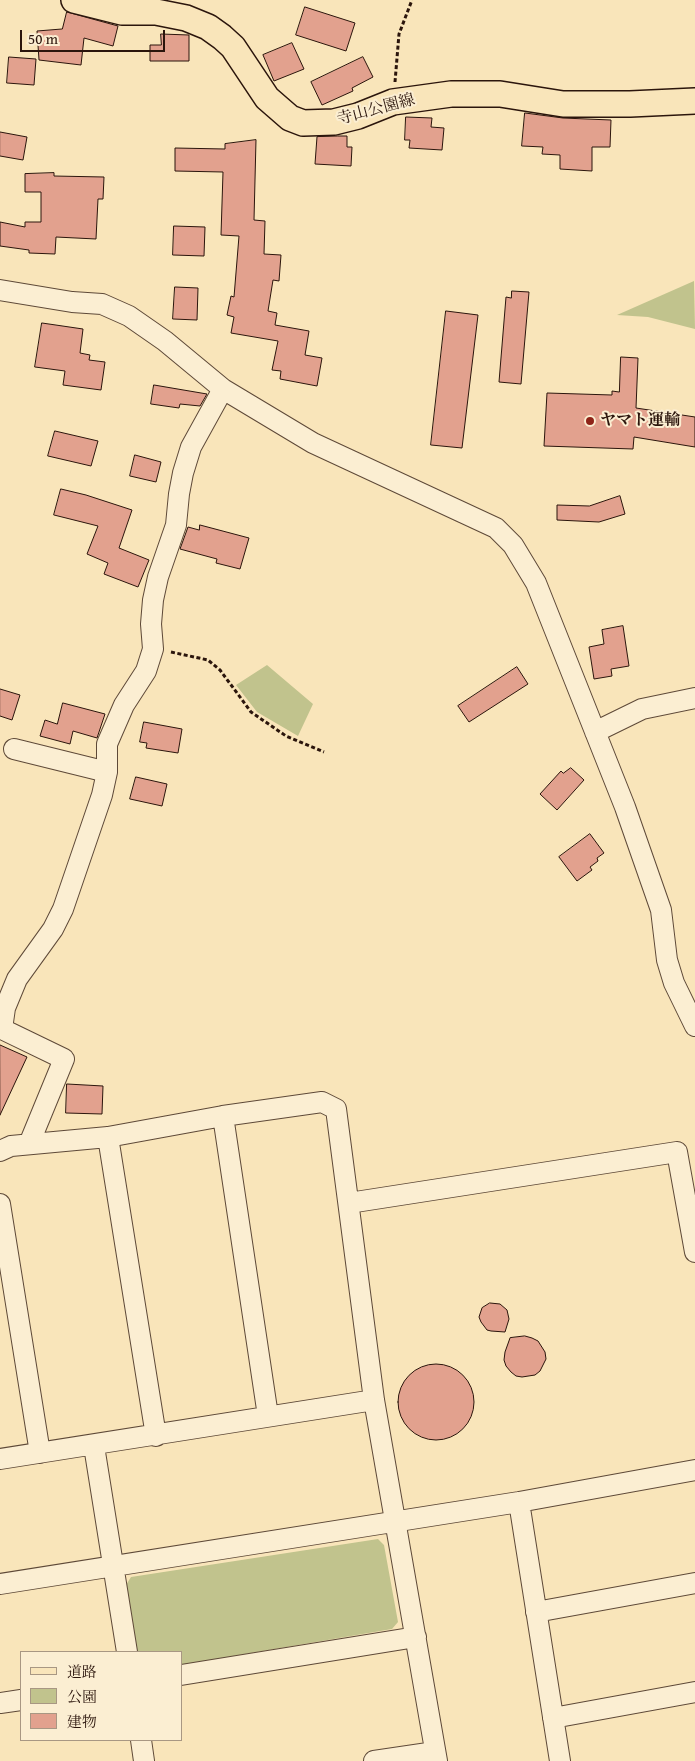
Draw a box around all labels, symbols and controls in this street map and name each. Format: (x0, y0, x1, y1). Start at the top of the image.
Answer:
scale bar (22, 20, 168, 52)
text: 50 m (28, 28, 58, 49)
street label: 寺山公園線 (335, 90, 417, 130)
place label: ヤマト運輸 (600, 411, 680, 431)
marker: ヤマト運輸 (584, 415, 596, 427)
legend (20, 1651, 182, 1741)
text: 道路 (67, 1661, 97, 1682)
text: 公園 (67, 1686, 97, 1707)
text: 建物 (67, 1711, 97, 1732)

